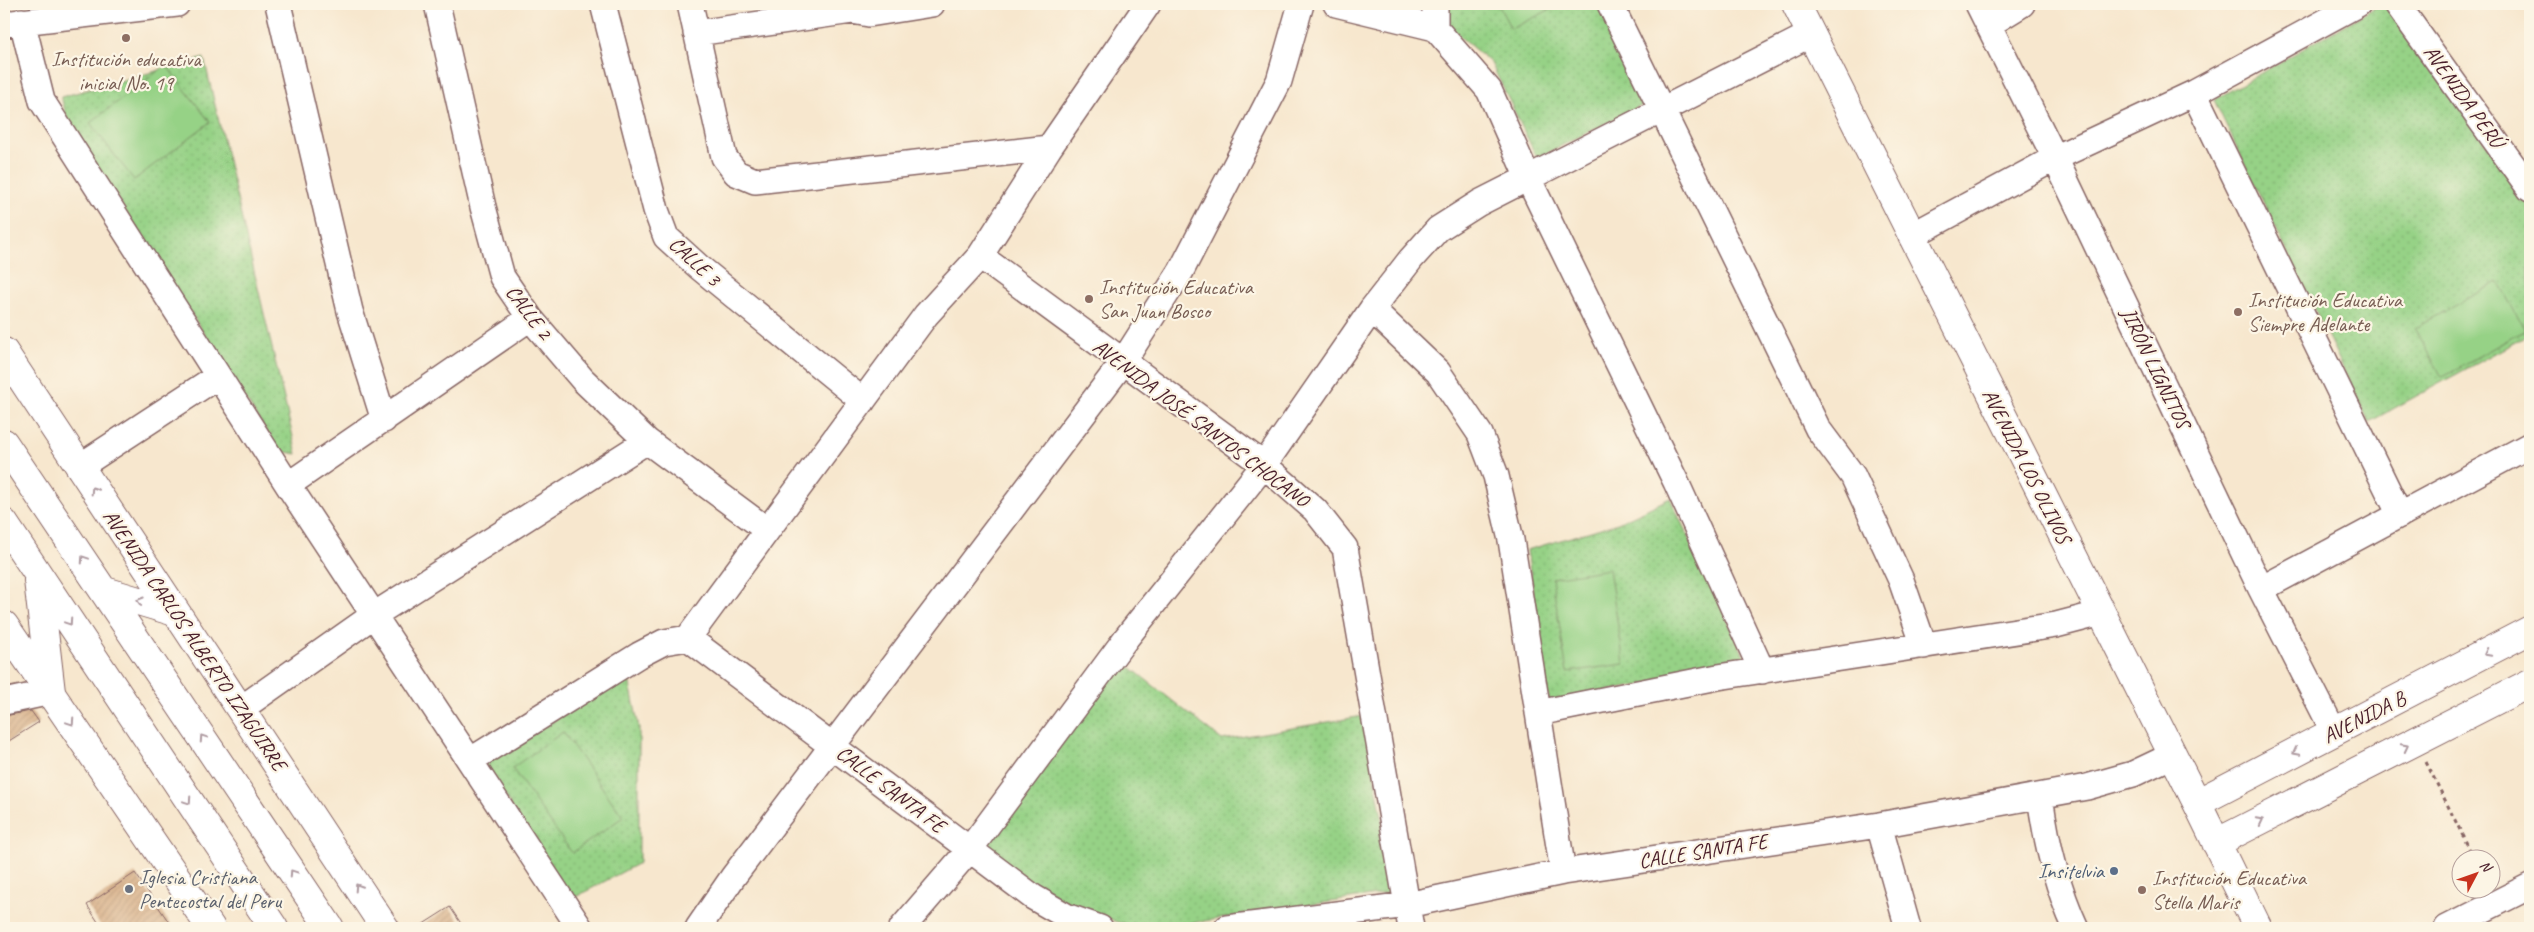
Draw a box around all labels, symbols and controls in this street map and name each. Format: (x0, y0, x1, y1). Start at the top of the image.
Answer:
marker: Institución educativa inicial No. 19 (120, 32, 132, 44)
street label: AVENIDA PERÚ (2418, 40, 2512, 155)
place label: Institución educativa inicial No. 19 (51, 46, 202, 96)
street label: CALLE 3 (664, 231, 727, 293)
place label: Institución Educativa San Juan Bosco (1099, 274, 1255, 324)
street label: CALLE 2 (500, 280, 559, 346)
place label: Institución Educativa Siempre Adelante (2248, 287, 2404, 337)
marker: Institución Educativa San Juan Bosco (1083, 293, 1095, 305)
street label: JIRÓN LIGNITOS (2115, 302, 2198, 435)
marker: Institución Educativa Siempre Adelante (2232, 306, 2244, 318)
street label: AVENIDA JOSÉ SANTOS CHOCANO (1088, 333, 1316, 514)
street label: AVENIDA LOS OLIVOS (1977, 384, 2079, 550)
one-way arrow (91, 486, 100, 495)
street label: AVENIDA CARLOS ALBERTO IZAGUIRRE (98, 504, 294, 778)
one-way arrow (81, 556, 90, 565)
one-way arrow (136, 597, 145, 607)
one-way arrow (62, 617, 72, 626)
one-way arrow (2483, 647, 2492, 657)
street label: AVENIDA B (2318, 684, 2412, 749)
one-way arrow (65, 717, 74, 726)
one-way arrow (200, 734, 209, 744)
street label: CALLE SANTA FE (831, 740, 953, 840)
one-way arrow (2399, 743, 2408, 753)
one-way arrow (2292, 746, 2301, 756)
one-way arrow (182, 795, 191, 805)
one-way arrow (2255, 817, 2264, 827)
street label: CALLE SANTA FE (1637, 828, 1772, 874)
north arrow (2452, 850, 2502, 900)
text: N (2476, 857, 2496, 876)
place label: Insitelvia (2038, 858, 2106, 884)
place label: Iglesia Cristiana Pentecostal del Peru (139, 864, 282, 914)
marker: Insitelvia (2108, 865, 2120, 877)
place label: Institución Educativa Stella Maris (2152, 865, 2308, 915)
one-way arrow (290, 869, 300, 878)
marker: Iglesia Cristiana Pentecostal del Peru (123, 883, 135, 895)
one-way arrow (355, 884, 364, 893)
marker: Institución Educativa Stella Maris (2136, 884, 2148, 896)

